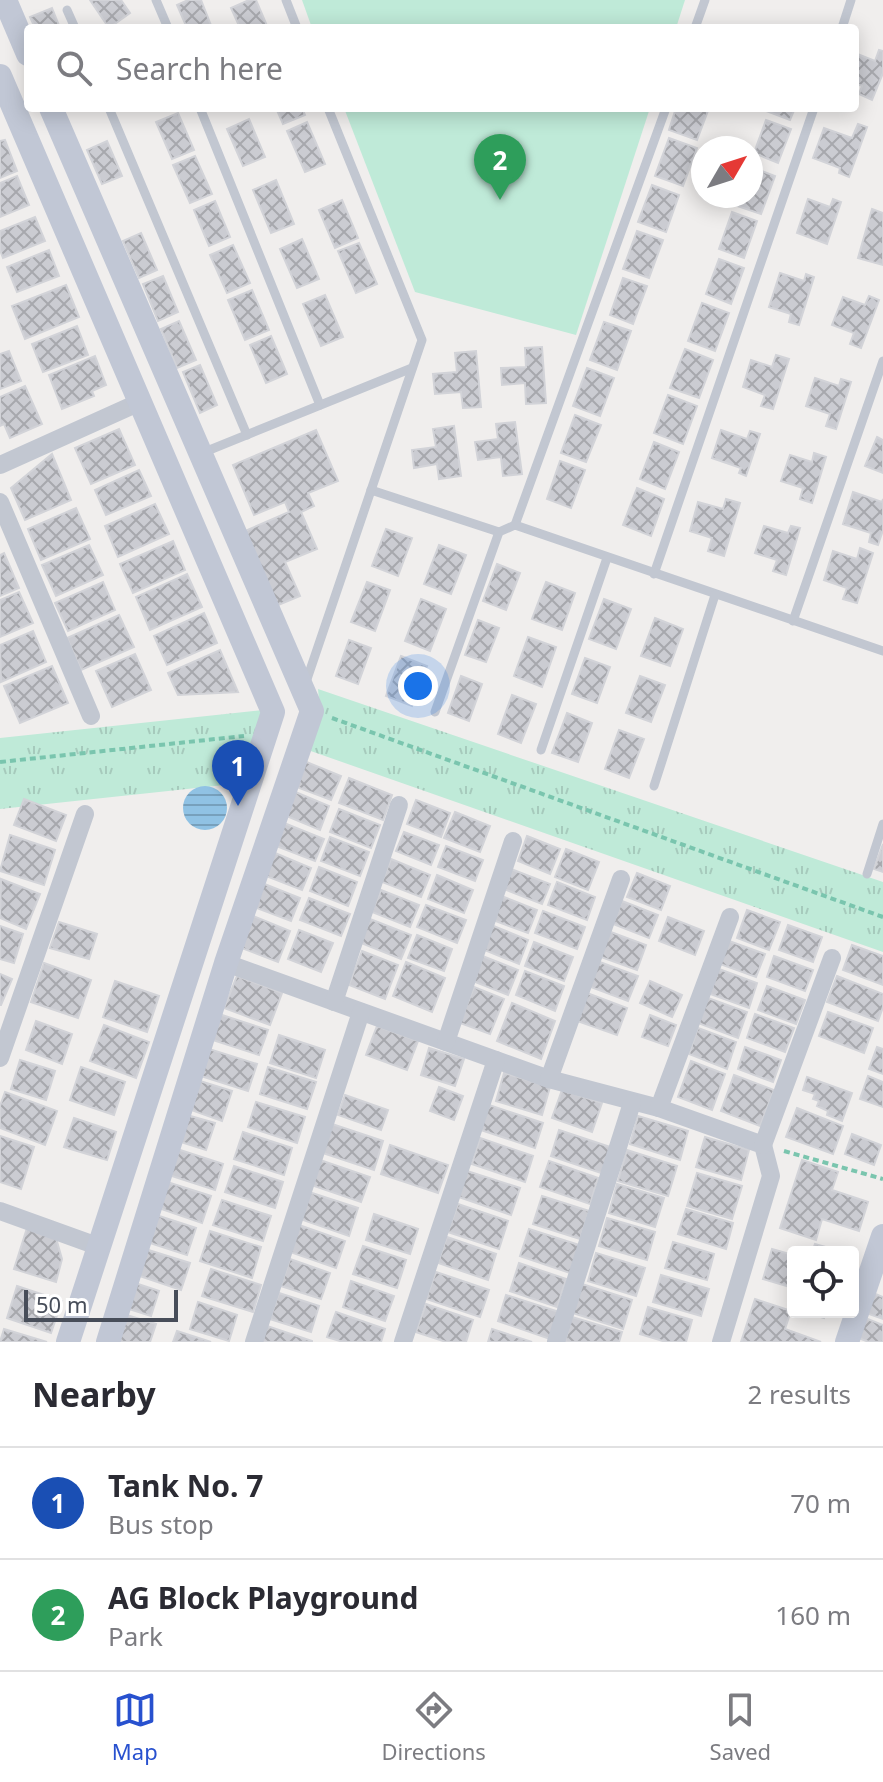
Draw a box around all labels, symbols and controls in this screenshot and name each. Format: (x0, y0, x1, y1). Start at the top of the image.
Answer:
search box (24, 24, 859, 112)
icon: search (52, 46, 96, 90)
text: Search here (116, 48, 283, 89)
pin: 2 (474, 134, 526, 200)
north arrow (691, 136, 763, 208)
your location (398, 666, 438, 706)
pin: 1 (212, 740, 264, 806)
map controls (787, 1246, 859, 1318)
button: locate (787, 1246, 859, 1318)
scale bar (24, 1286, 178, 1322)
text: 50 m (36, 1289, 87, 1319)
text: Nearby (32, 1371, 156, 1417)
text: 2 results (747, 1376, 851, 1412)
text: Tank No. 7 (108, 1465, 263, 1506)
text: 1 (51, 1485, 65, 1521)
text: 70 m (790, 1485, 851, 1521)
text: Bus stop (108, 1506, 214, 1542)
text: AG Block Playground (108, 1577, 418, 1618)
text: 2 (51, 1597, 65, 1633)
text: 160 m (775, 1597, 851, 1633)
text: Park (108, 1618, 163, 1654)
tab: Map (112, 1688, 158, 1766)
tab: Directions (381, 1688, 486, 1766)
tab: Saved (710, 1688, 771, 1766)

